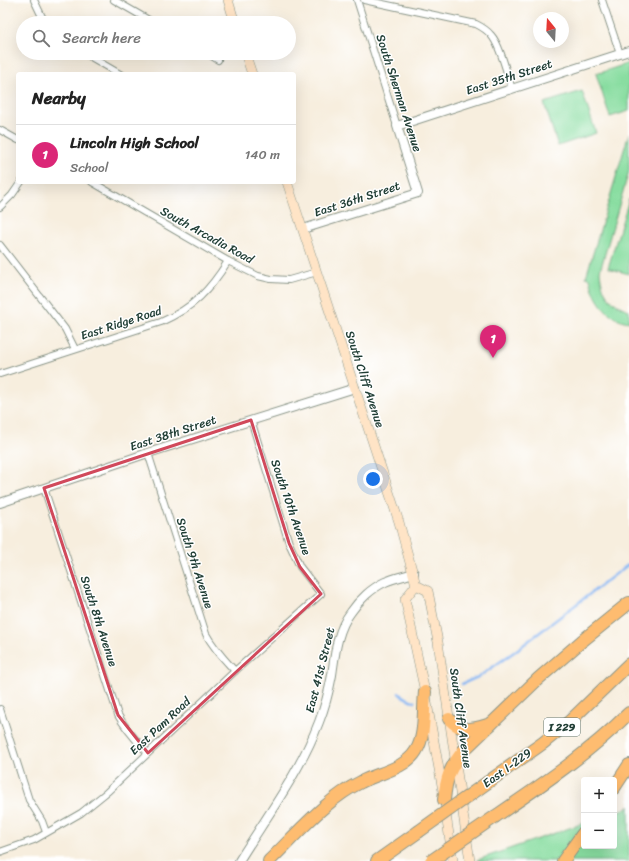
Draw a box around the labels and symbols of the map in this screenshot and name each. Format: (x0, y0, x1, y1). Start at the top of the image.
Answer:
north arrow (533, 12, 569, 48)
street label: South Sherman Avenue (370, 31, 428, 155)
street label: East 35th Street (463, 53, 555, 101)
street label: East 36th Street (311, 175, 403, 223)
street label: South Arcadia Road (156, 200, 259, 271)
street label: East Ridge Road (78, 299, 165, 346)
pin: 1 (480, 325, 506, 358)
street label: South Cliff Avenue (339, 328, 391, 431)
street label: East 38th Street (127, 409, 219, 457)
street label: South 10th Avenue (264, 456, 318, 558)
your location (363, 469, 383, 489)
street label: South 9th Avenue (170, 515, 220, 612)
street label: South 8th Avenue (74, 573, 124, 670)
street label: East 41st Street (299, 625, 341, 715)
street label: South Cliff Avenue (443, 666, 479, 770)
street label: East Pam Road (124, 690, 197, 761)
road number: I 229 (544, 718, 580, 736)
street label: East I-229 (477, 742, 537, 794)

